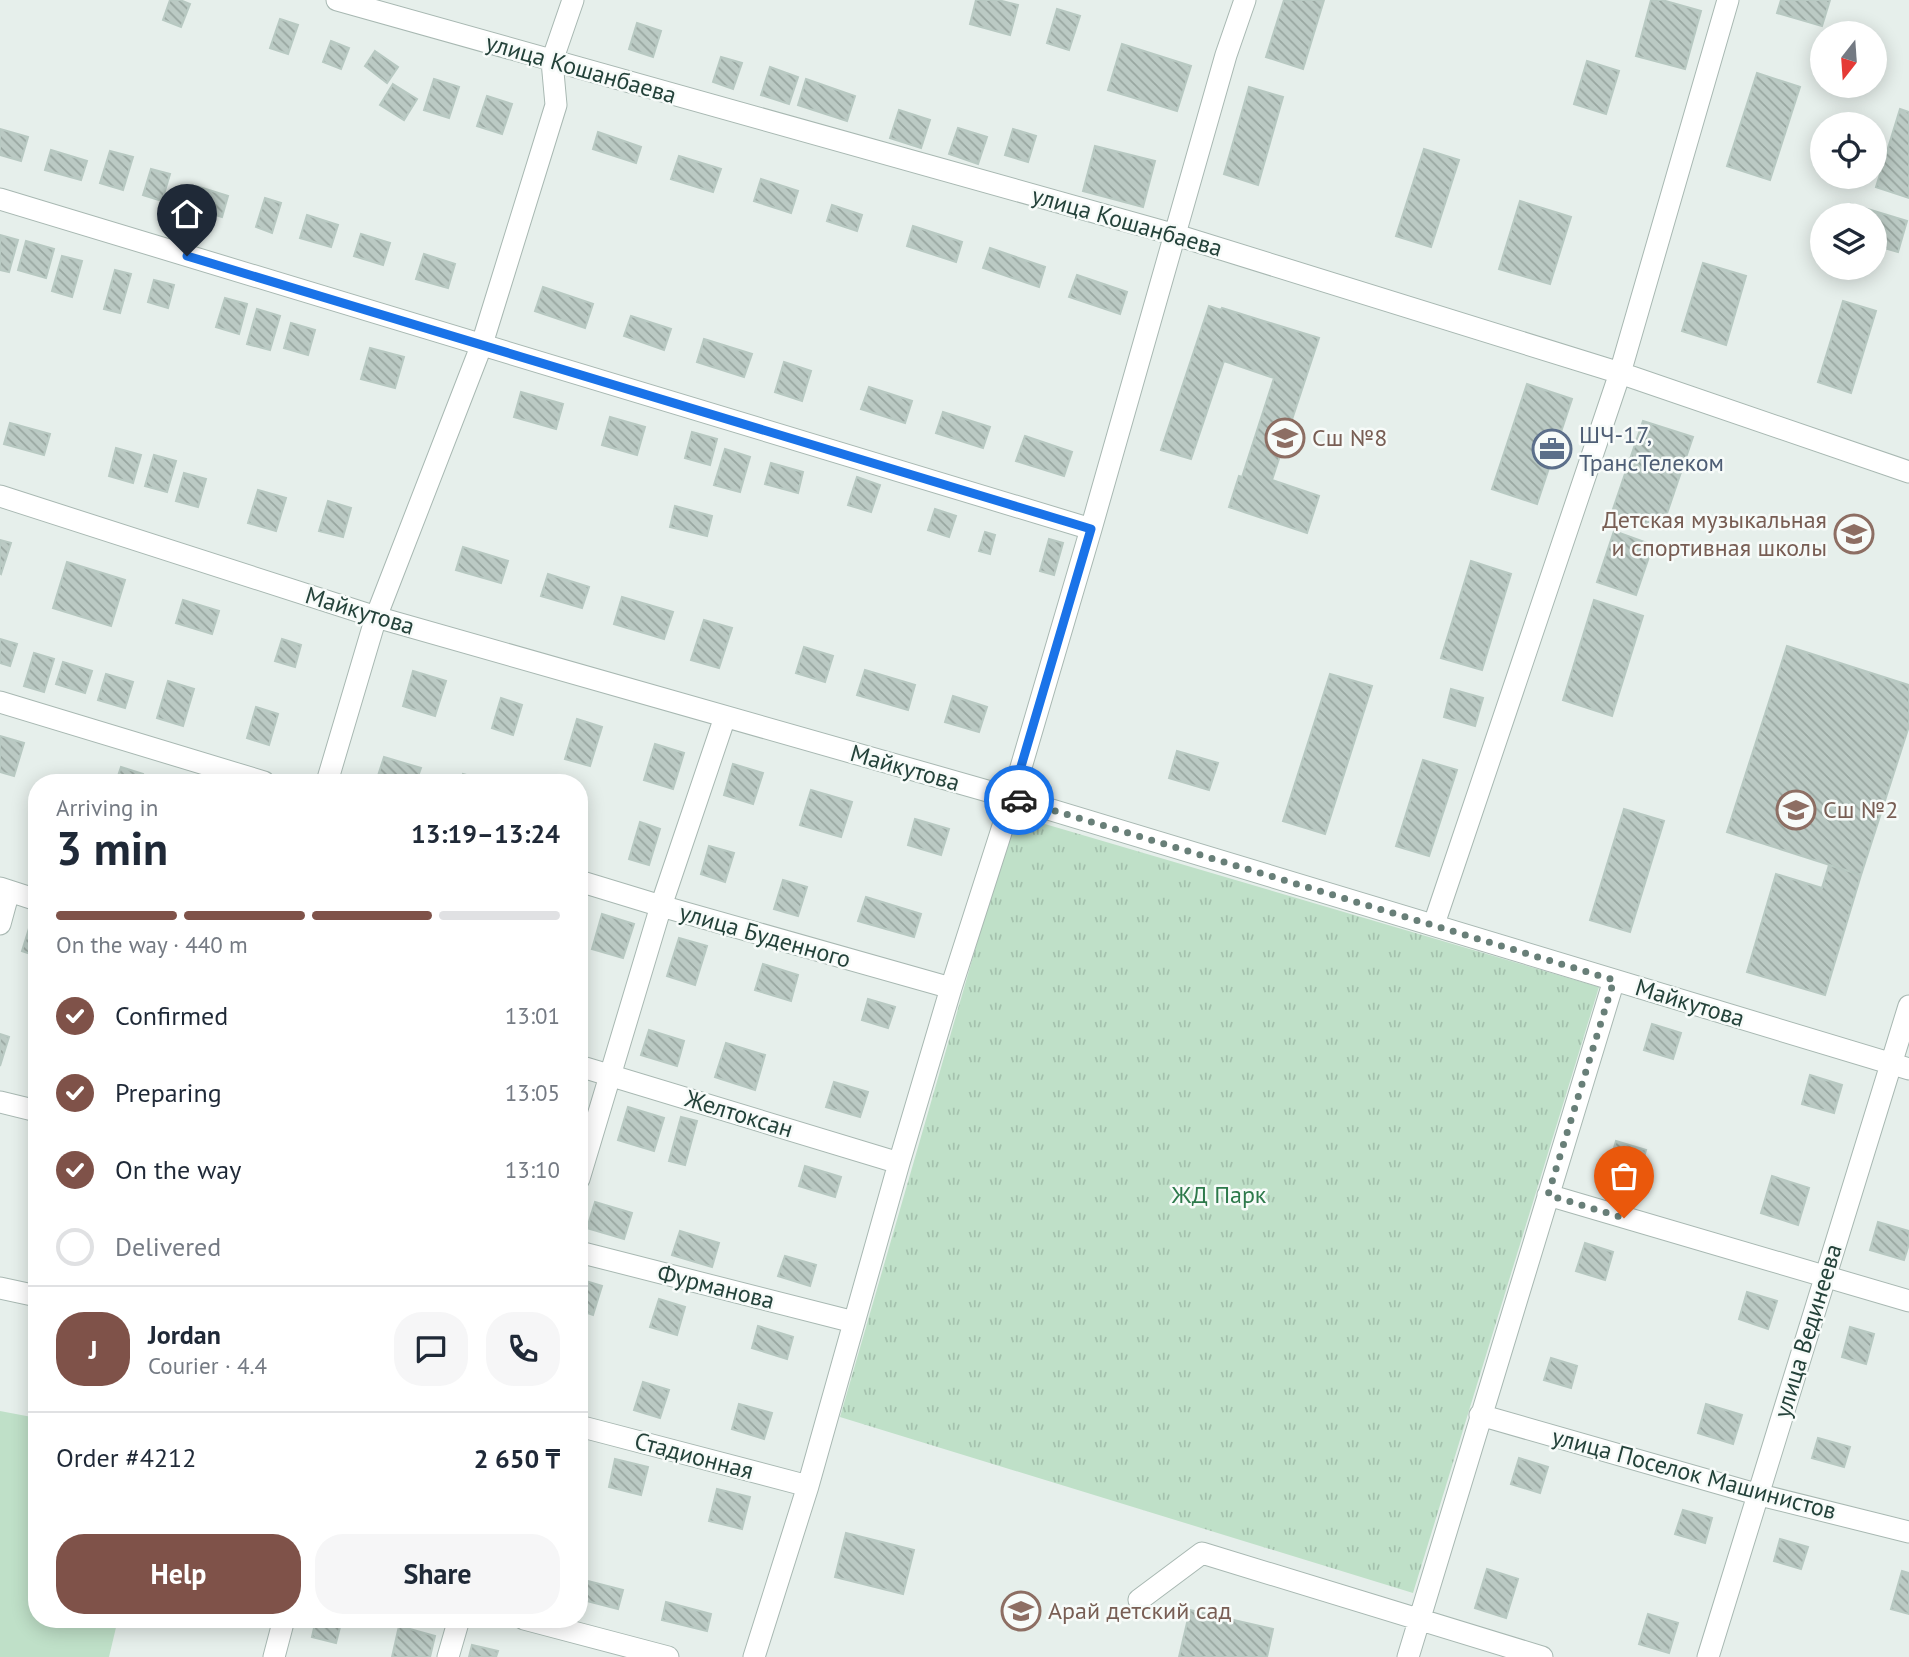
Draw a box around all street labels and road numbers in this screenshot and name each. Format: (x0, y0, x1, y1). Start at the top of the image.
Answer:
street label: улица Кошанбаева (482, 26, 680, 111)
street label: улица Кошанбаева (1028, 179, 1226, 264)
street label: Майкутова (302, 579, 418, 642)
street label: Майкутова (847, 737, 964, 798)
street label: улица Буденного (676, 896, 854, 975)
street label: Майкутова (1632, 971, 1748, 1034)
street label: Желтоксан (681, 1082, 797, 1145)
street label: улица Вединеева (1766, 1240, 1849, 1422)
street label: Фурманова (654, 1257, 778, 1316)
street label: улица Поселок Машинистов (1549, 1421, 1840, 1526)
street label: Стадионная (631, 1425, 757, 1486)

